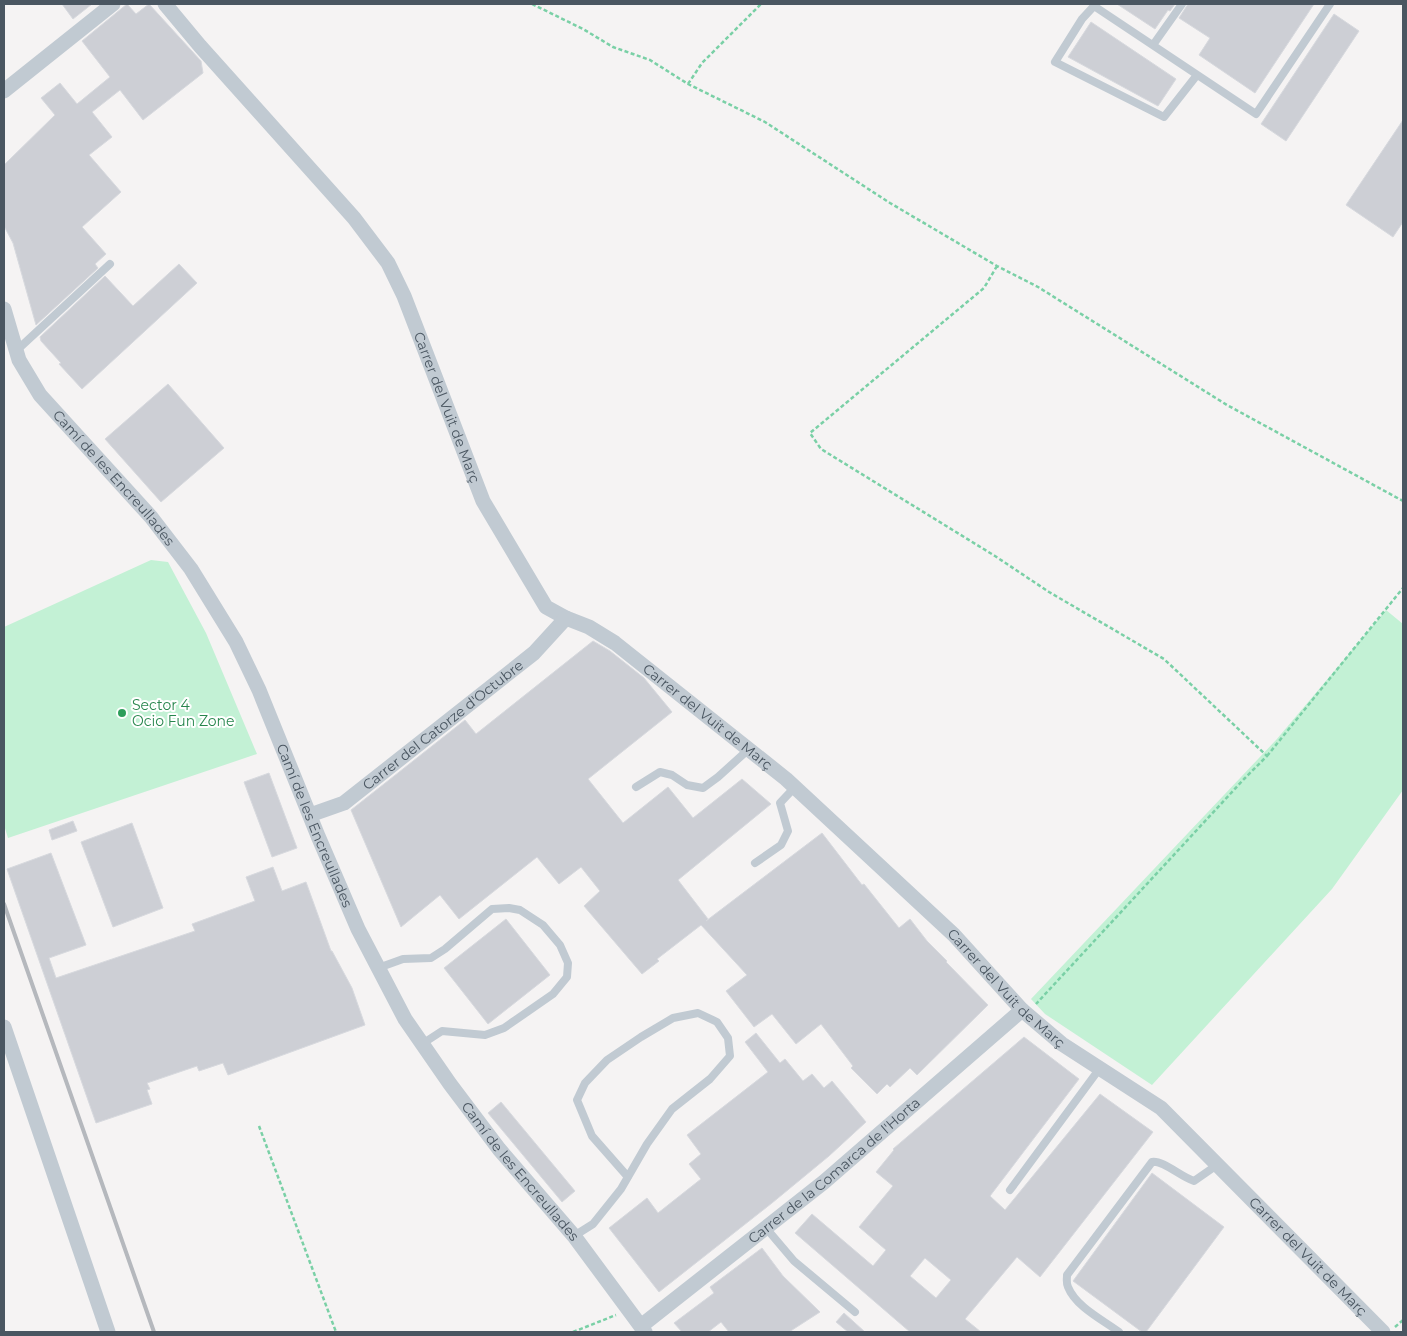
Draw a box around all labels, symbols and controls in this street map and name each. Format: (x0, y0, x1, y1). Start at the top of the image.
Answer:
street label: Carrer del Vuit de Març (410, 329, 484, 486)
street label: Camí de les Encreullades (49, 406, 179, 549)
street label: Carrer del Catorze d'Octubre (359, 656, 527, 794)
street label: Carrer del Vuit de Març (639, 660, 776, 774)
place label: Sector 4 Ocio Fun Zone (132, 696, 235, 730)
marker: Sector 4 Ocio Fun Zone (116, 707, 128, 719)
street label: Camí de les Encreullades (273, 741, 357, 910)
street label: Carrer del Vuit de Març (944, 925, 1069, 1052)
street label: Carrer de la Comarca de l'Horta (744, 1094, 924, 1247)
street label: Camí de les Encreullades (458, 1098, 584, 1244)
street label: Carrer del Vuit de Març (1245, 1193, 1371, 1320)

